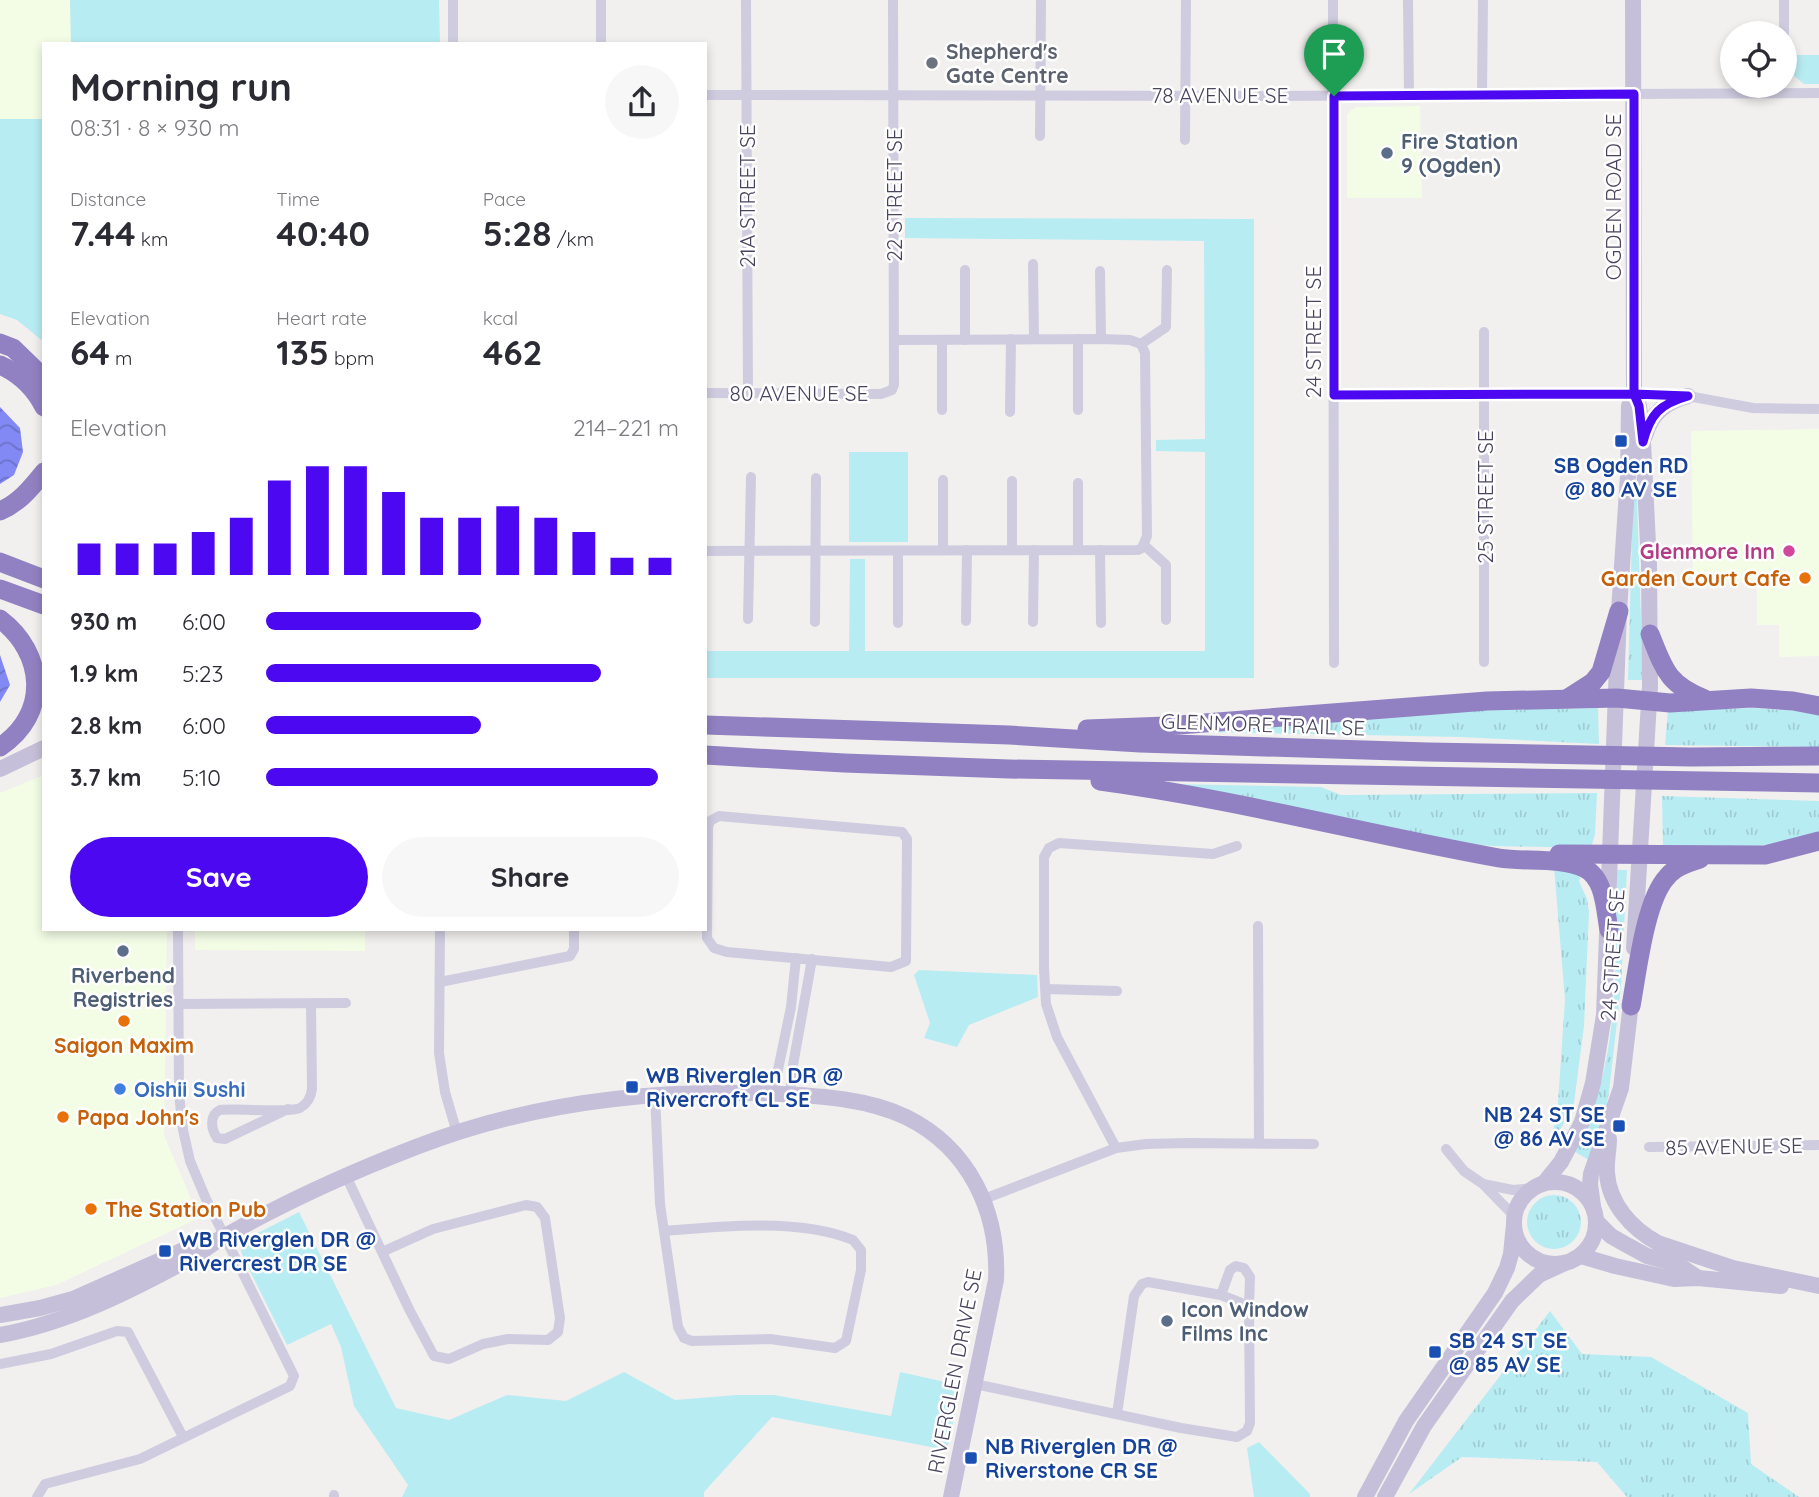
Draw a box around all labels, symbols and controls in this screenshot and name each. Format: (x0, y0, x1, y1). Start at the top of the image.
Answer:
map controls (1720, 21, 1797, 98)
button: locate (1720, 21, 1797, 98)
pin (1304, 24, 1364, 96)
icon: arrive (1315, 35, 1353, 73)
place label: Shepherd's Gate Centre (946, 38, 1069, 88)
marker: Shepherd's Gate Centre (924, 55, 940, 71)
text: Morning run (70, 63, 292, 111)
button: share (605, 65, 679, 139)
street label: 78 AVENUE SE (1151, 82, 1289, 108)
text: 08:31 · 8 × 930 m (70, 113, 239, 142)
street label: OGDEN ROAD SE (1600, 114, 1626, 280)
street label: 21A STREET SE (734, 124, 760, 268)
street label: 22 STREET SE (881, 128, 907, 262)
place label: Fire Station 9 (Ogden) (1401, 128, 1518, 178)
marker: Fire Station 9 (Ogden) (1379, 145, 1395, 161)
text: Distance (70, 187, 146, 211)
text: Time (276, 187, 320, 211)
text: Pace (483, 187, 526, 211)
text: 7.44 (70, 211, 136, 255)
text: 40:40 (276, 211, 370, 255)
text: 5:28 (483, 211, 551, 255)
text: km (136, 227, 168, 251)
text: /km (551, 227, 594, 251)
street label: 24 STREET SE (1300, 266, 1326, 398)
text: Elevation (70, 306, 150, 330)
text: Heart rate (276, 306, 367, 330)
text: kcal (483, 306, 518, 330)
text: 64 (70, 330, 110, 374)
text: 135 (276, 330, 329, 374)
text: 462 (483, 330, 543, 374)
text: m (110, 346, 132, 370)
text: bpm (329, 346, 374, 370)
street label: 80 AVENUE SE (730, 380, 868, 406)
text: Elevation (70, 413, 167, 442)
text: 214–221 m (573, 413, 679, 442)
street label: 25 STREET SE (1472, 430, 1498, 564)
marker: SB Ogden RD @ 80 AV SE (1613, 433, 1629, 449)
place label: SB Ogden RD @ 80 AV SE (1554, 452, 1688, 502)
place label: Glenmore Inn (1640, 538, 1775, 564)
marker: Glenmore Inn (1781, 543, 1797, 559)
place label: Garden Court Cafe (1601, 565, 1791, 591)
marker: Garden Court Cafe (1797, 570, 1813, 586)
text: 930 m (70, 607, 137, 636)
text: 6:00 (182, 607, 226, 636)
text: 1.9 km (70, 659, 138, 688)
text: 5:23 (182, 659, 224, 688)
street label: GLENMORE TRAIL SE (1160, 707, 1366, 741)
text: 2.8 km (70, 711, 142, 740)
text: 6:00 (182, 711, 226, 740)
text: 3.7 km (70, 763, 141, 792)
text: 5:10 (182, 763, 221, 792)
button: Save (70, 837, 368, 917)
button: Share (382, 837, 679, 917)
street label: 24 STREET SE (1594, 888, 1630, 1022)
marker: Riverbend Registries (115, 943, 131, 959)
place label: Riverbend Registries (71, 962, 175, 1012)
marker: Saigon Maxim (116, 1013, 132, 1029)
place label: Saigon Maxim (54, 1032, 194, 1058)
place label: WB Riverglen DR @ Rivercroft CL SE (646, 1062, 843, 1112)
place label: Oishii Sushi (134, 1076, 245, 1102)
marker: WB Riverglen DR @ Rivercroft CL SE (624, 1079, 640, 1095)
marker: Oishii Sushi (112, 1081, 128, 1097)
place label: NB 24 ST SE @ 86 AV SE (1484, 1101, 1605, 1151)
place label: Papa John's (77, 1104, 199, 1130)
marker: Papa John's (55, 1109, 71, 1125)
marker: NB 24 ST SE @ 86 AV SE (1611, 1118, 1627, 1134)
street label: 85 AVENUE SE (1665, 1132, 1803, 1160)
place label: The Station Pub (105, 1196, 266, 1222)
marker: The Station Pub (83, 1201, 99, 1217)
place label: WB Riverglen DR @ Rivercrest DR SE (179, 1226, 376, 1276)
marker: WB Riverglen DR @ Rivercrest DR SE (157, 1243, 173, 1259)
street label: RIVERGLEN DRIVE SE (921, 1267, 987, 1475)
place label: Icon Window Films Inc (1181, 1296, 1309, 1346)
marker: Icon Window Films Inc (1159, 1313, 1175, 1329)
place label: SB 24 ST SE @ 85 AV SE (1449, 1327, 1567, 1377)
marker: SB 24 ST SE @ 85 AV SE (1427, 1344, 1443, 1360)
place label: NB Riverglen DR @ Riverstone CR SE (985, 1433, 1178, 1483)
marker: NB Riverglen DR @ Riverstone CR SE (963, 1450, 979, 1466)

